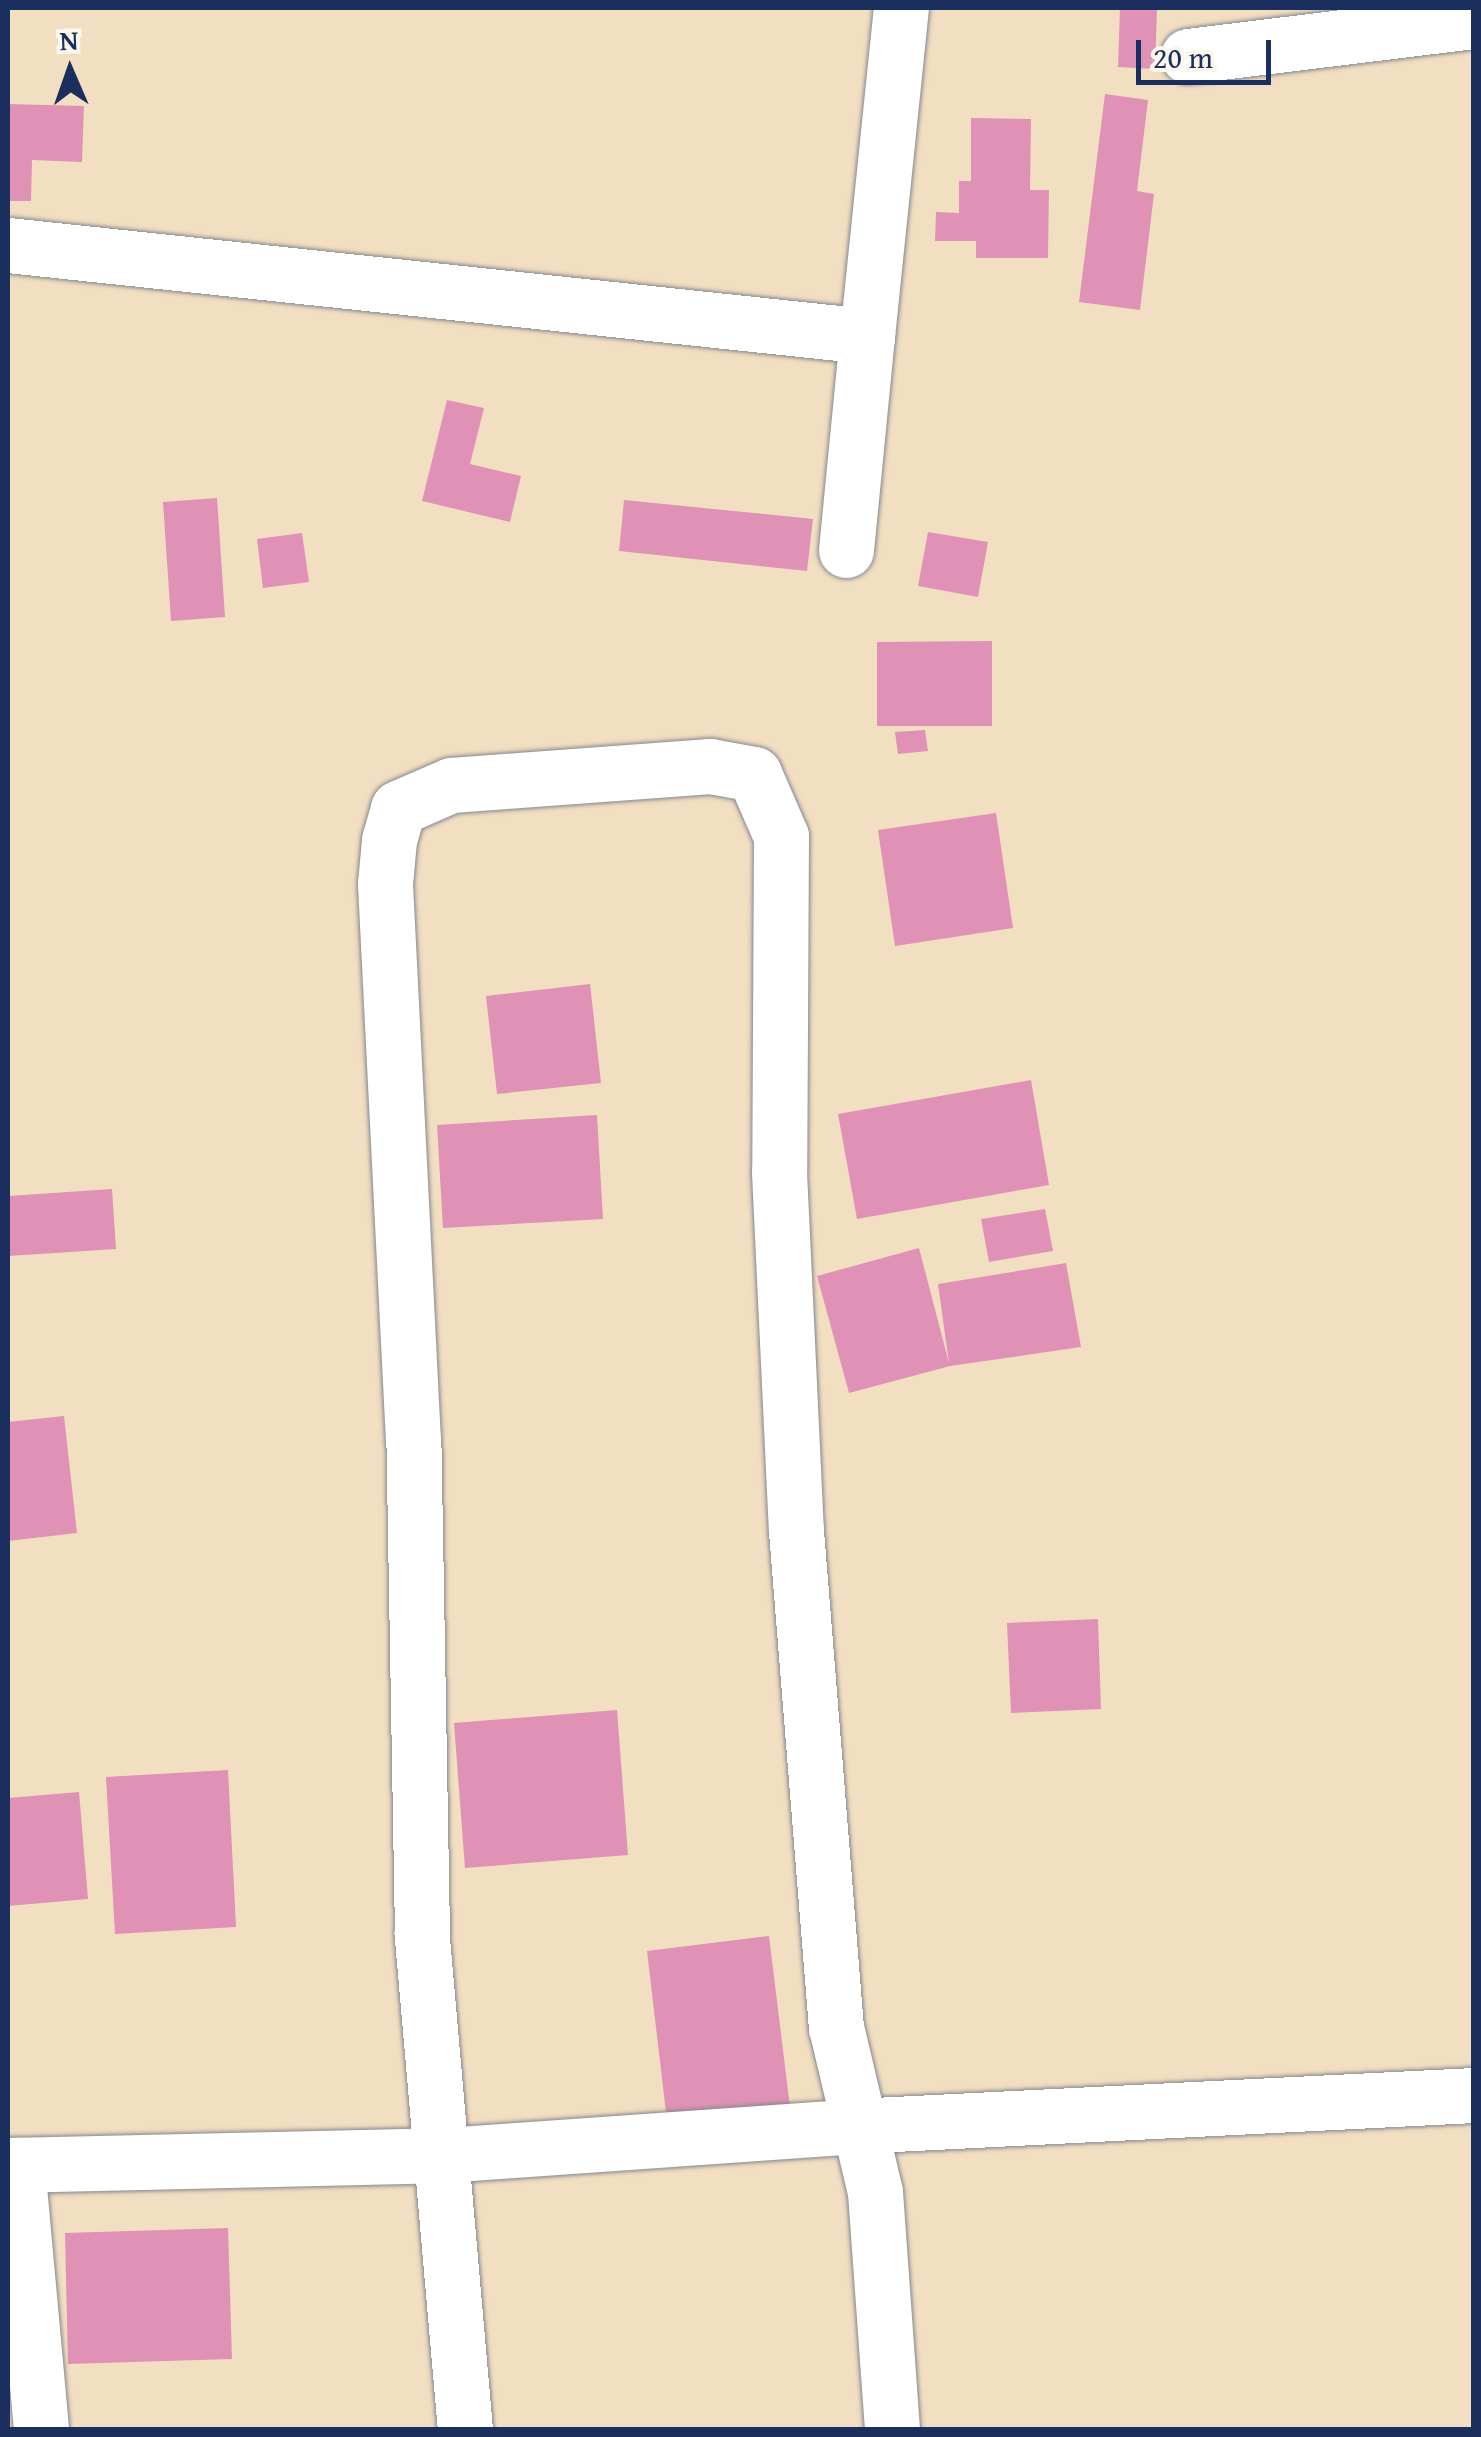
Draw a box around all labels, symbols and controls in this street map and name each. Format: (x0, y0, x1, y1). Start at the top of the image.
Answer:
text: N (59, 19, 79, 60)
north arrow (20, 20, 120, 120)
scale bar (1141, 20, 1276, 82)
text: 20 m (1153, 35, 1213, 79)

